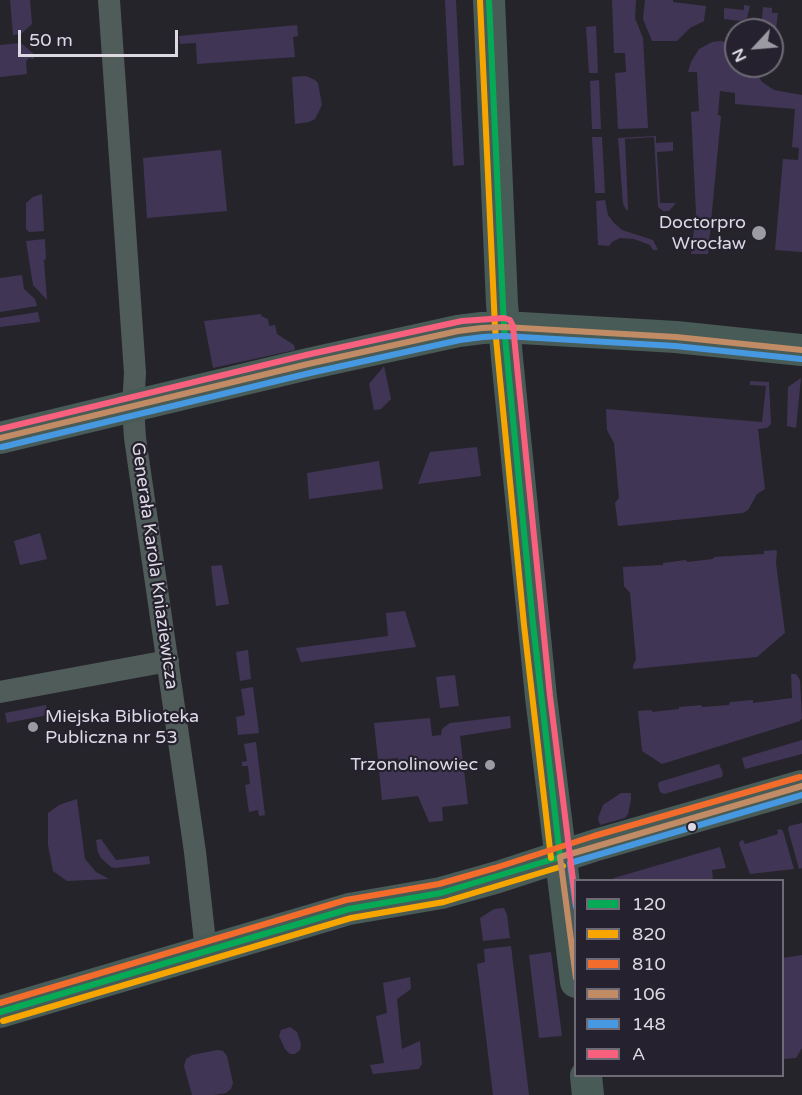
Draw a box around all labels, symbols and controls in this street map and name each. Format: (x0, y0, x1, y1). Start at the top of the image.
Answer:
scale bar (21, 18, 182, 56)
north arrow (724, 18, 784, 78)
text: 50 m (29, 29, 73, 51)
text: N (728, 45, 751, 65)
place label: Doctorpro Wrocław (659, 212, 746, 254)
marker: Doctorpro Wrocław (750, 224, 768, 242)
street label: Generała Karola Kniaziewicza (126, 441, 182, 691)
place label: Miejska Biblioteka Publiczna nr 53 (45, 706, 199, 748)
marker: Miejska Biblioteka Publiczna nr 53 (26, 720, 40, 734)
place label: Trzonolinowiec (350, 754, 478, 776)
marker: Trzonolinowiec (483, 758, 497, 772)
unlabelled marker (686, 821, 698, 833)
legend (574, 879, 784, 1077)
text: 120 (632, 893, 666, 915)
text: 820 (632, 923, 666, 945)
text: 810 (632, 953, 666, 975)
text: 106 (632, 983, 666, 1005)
text: 148 (632, 1013, 666, 1035)
text: A (632, 1043, 645, 1065)

